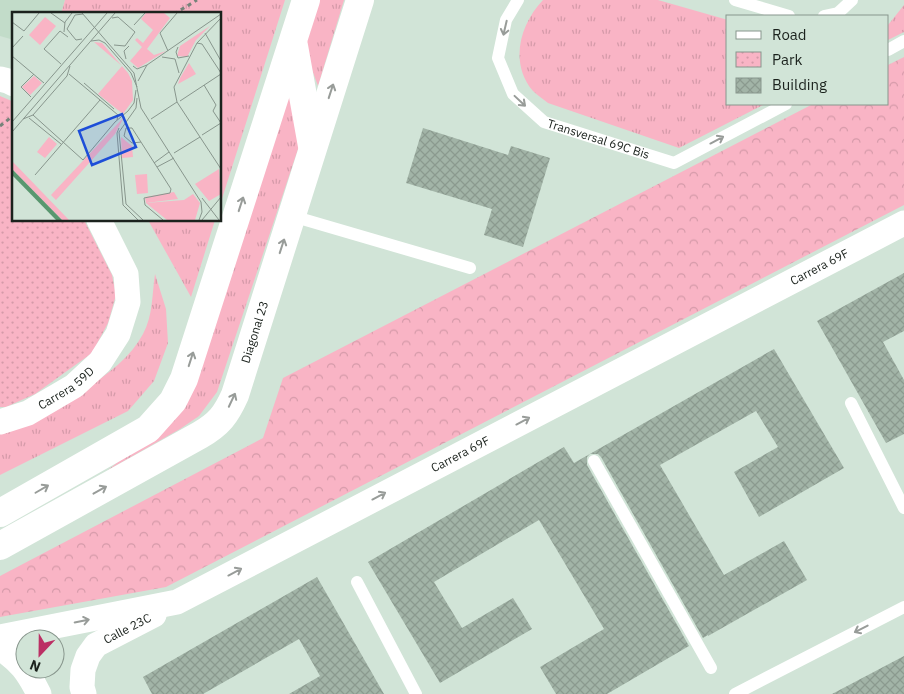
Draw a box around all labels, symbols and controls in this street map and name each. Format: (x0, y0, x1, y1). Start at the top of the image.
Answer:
inset map (12, 12, 221, 221)
legend (726, 15, 889, 105)
one-way arrow (500, 19, 509, 35)
text: Road (772, 25, 807, 44)
text: Park (772, 50, 802, 69)
text: Building (772, 75, 827, 94)
one-way arrow (327, 83, 337, 99)
one-way arrow (514, 95, 527, 107)
street label: Transversal 69C Bis (546, 116, 652, 162)
one-way arrow (709, 135, 724, 144)
one-way arrow (236, 197, 246, 213)
one-way arrow (278, 238, 288, 254)
street label: Carrera 69F (787, 245, 851, 288)
street label: Diagonal 23 (238, 299, 271, 365)
one-way arrow (186, 351, 196, 367)
street label: Carrera 59D (35, 363, 97, 412)
one-way arrow (228, 393, 237, 408)
one-way arrow (516, 416, 531, 426)
street label: Carrera 69F (428, 432, 492, 475)
one-way arrow (35, 484, 50, 494)
one-way arrow (92, 485, 107, 494)
one-way arrow (372, 491, 387, 501)
one-way arrow (228, 567, 243, 577)
street label: Calle 23C (101, 610, 154, 647)
one-way arrow (74, 616, 90, 625)
one-way arrow (853, 624, 868, 634)
north arrow (15, 629, 65, 679)
text: N (27, 656, 43, 676)

